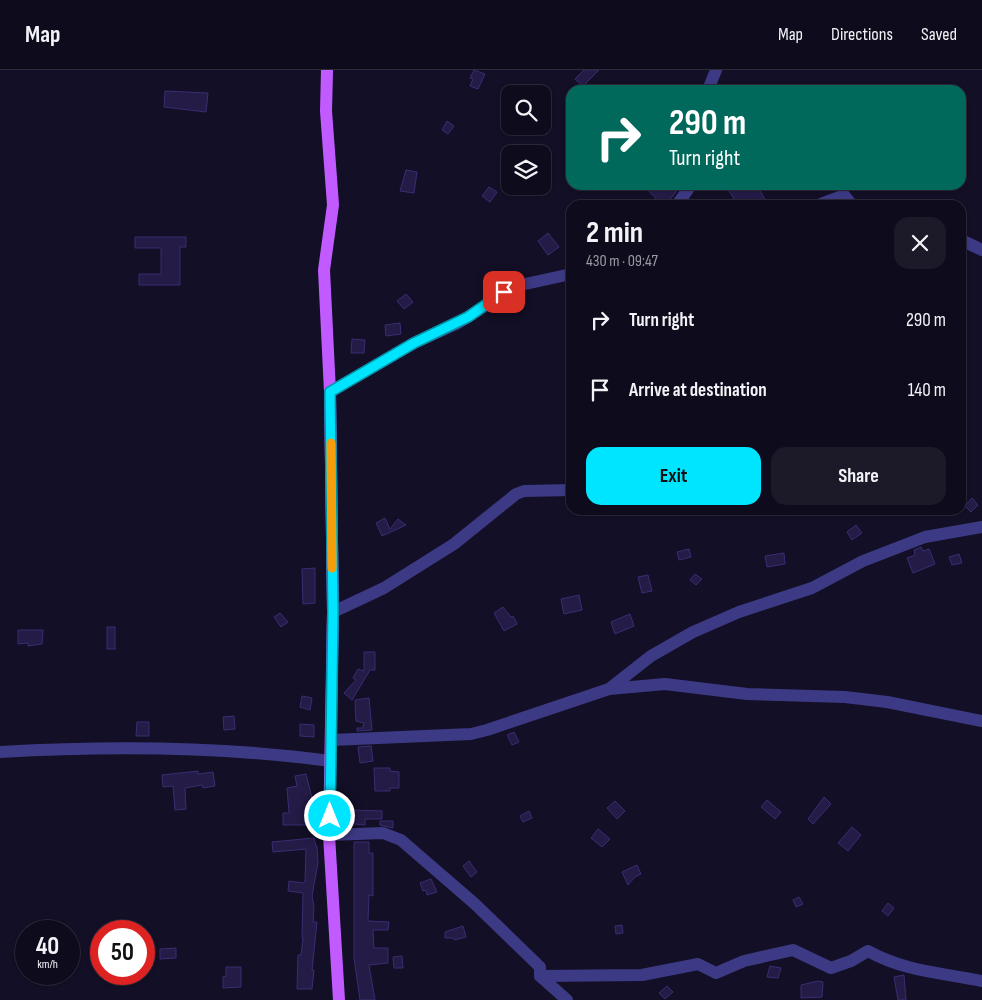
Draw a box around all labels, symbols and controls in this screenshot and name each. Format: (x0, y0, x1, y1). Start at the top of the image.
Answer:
text: Map (25, 20, 60, 49)
text: Map (778, 24, 803, 45)
text: Directions (831, 24, 893, 45)
text: Saved (921, 24, 957, 45)
map controls (501, 85, 551, 195)
button: search (501, 85, 551, 135)
text: 290 m (669, 102, 746, 145)
icon: right (586, 105, 651, 170)
button: layers (501, 145, 551, 195)
text: Turn right (669, 145, 740, 172)
text: 2 min (586, 215, 643, 251)
button: close (894, 217, 946, 269)
text: 430 m · 09:47 (586, 252, 658, 271)
pin (483, 271, 525, 313)
icon: arrive (490, 278, 518, 306)
icon: right (586, 306, 614, 334)
text: Turn right (629, 309, 694, 332)
text: 290 m (906, 309, 946, 332)
icon: arrive (586, 376, 614, 404)
text: Arrive at destination (629, 379, 767, 402)
text: 140 m (908, 379, 946, 402)
button: Exit (586, 447, 761, 505)
button: Share (771, 447, 946, 505)
position arrow (303, 789, 355, 841)
speed limit sign: 50 (90, 920, 155, 985)
text: 40 (36, 931, 59, 962)
text: km/h (37, 957, 58, 972)

